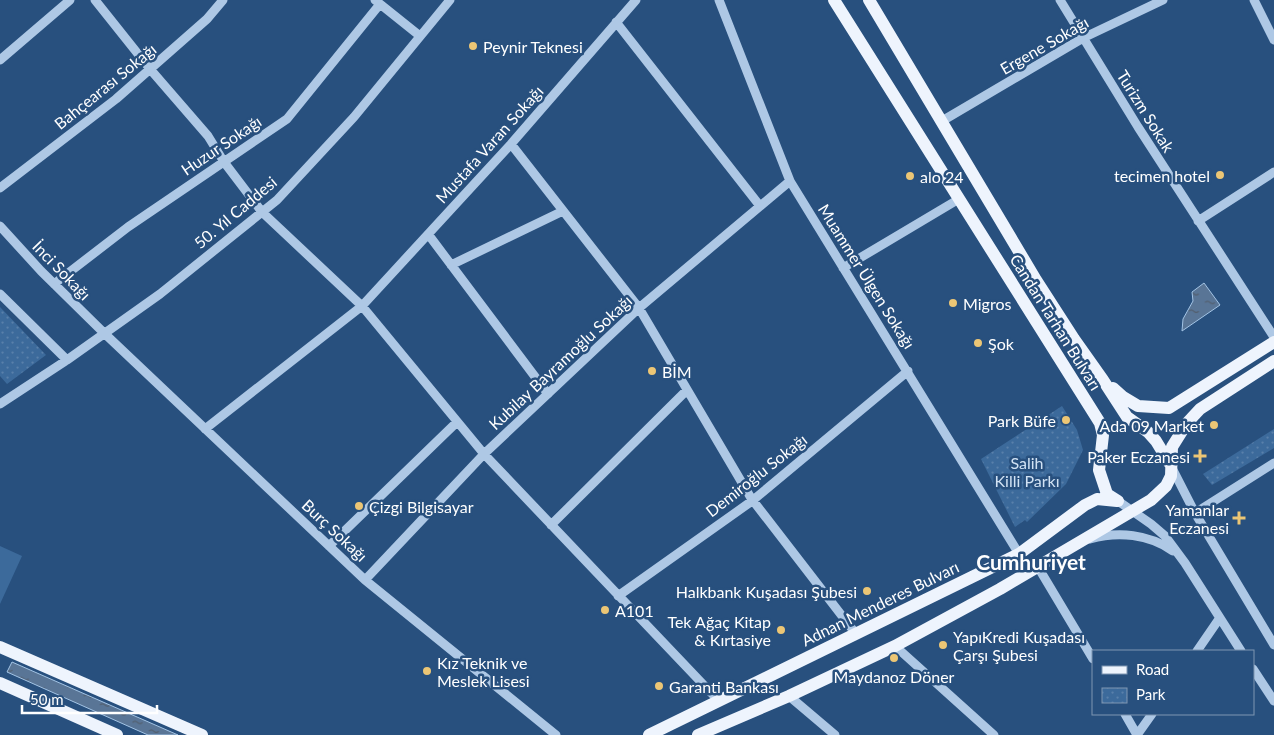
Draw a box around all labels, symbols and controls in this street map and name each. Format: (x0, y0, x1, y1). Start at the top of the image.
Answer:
street label: Ergene Sokağı (997, 12, 1091, 78)
place label: Peynir Teknesi (483, 37, 583, 56)
street label: Bahçearası Sokağı (50, 39, 160, 133)
marker: Peynir Teknesi (467, 40, 479, 52)
street label: Turizm Sokak (1113, 67, 1179, 156)
street label: Mustafa Varan Sokağı (431, 81, 547, 207)
street label: Huzur Sokağı (177, 111, 265, 179)
place label: tecimen hotel (1114, 166, 1210, 185)
place label: alo 24 (920, 167, 963, 186)
marker: tecimen hotel (1214, 169, 1226, 181)
marker: alo 24 (904, 170, 916, 182)
street label: 50. Yıl Caddesi (190, 172, 280, 252)
street label: Muammer Ülgen Sokağı (815, 200, 919, 352)
street label: İnci Sokağı (29, 236, 95, 304)
street label: Candan Tarhan Bulvarı (1006, 250, 1106, 394)
street label: Kubilay Bayramoğlu Sokağı (485, 291, 635, 433)
place label: Migros (963, 294, 1011, 313)
marker: Migros (947, 297, 959, 309)
place label: Şok (988, 334, 1015, 353)
marker: Şok (972, 337, 984, 349)
place label: BİM (662, 362, 692, 381)
marker: BİM (646, 365, 658, 377)
place label: Park Büfe (988, 411, 1056, 430)
marker: Park Büfe (1060, 414, 1072, 426)
place label: Ada 09 Market (1099, 416, 1204, 435)
marker: Ada 09 Market (1208, 419, 1220, 431)
street label: Demiroğlu Sokağı (702, 430, 810, 520)
place label: Paker Eczanesi (1087, 447, 1190, 466)
marker: Paker Eczanesi (1194, 450, 1206, 462)
park label: Salih Killi Parkı (994, 453, 1060, 490)
street label: Burç Sokağı (298, 495, 372, 565)
place label: Çizgi Bilgisayar (369, 497, 474, 516)
marker: Çizgi Bilgisayar (353, 500, 365, 512)
place label: Yamanlar Eczanesi (1165, 500, 1229, 537)
marker: Yamanlar Eczanesi (1233, 512, 1245, 524)
district label: Cumhuriyet (976, 549, 1086, 574)
street label: Adnan Menderes Bulvarı (798, 557, 962, 649)
place label: Halkbank Kuşadası Şubesi (676, 582, 857, 601)
marker: Halkbank Kuşadası Şubesi (861, 585, 873, 597)
place label: A101 (615, 601, 654, 620)
marker: A101 (599, 604, 611, 616)
place label: Tek Ağaç Kitap & Kırtasiye (667, 612, 771, 649)
marker: Tek Ağaç Kitap & Kırtasiye (775, 624, 787, 636)
place label: YapıKredi Kuşadası Çarşı Şubesi (953, 627, 1085, 664)
marker: YapıKredi Kuşadası Çarşı Şubesi (937, 639, 949, 651)
legend (1092, 650, 1254, 715)
marker: Maydanoz Döner (888, 652, 900, 664)
place label: Kız Teknik ve Meslek Lisesi (437, 653, 530, 690)
text: Road (1136, 660, 1169, 678)
marker: Kız Teknik ve Meslek Lisesi (421, 665, 433, 677)
place label: Maydanoz Döner (834, 667, 955, 686)
place label: Garanti Bankası (669, 677, 779, 696)
marker: Garanti Bankası (653, 680, 665, 692)
scale bar (22, 682, 158, 714)
text: Park (1136, 685, 1166, 703)
text: 50 m (30, 690, 64, 708)

